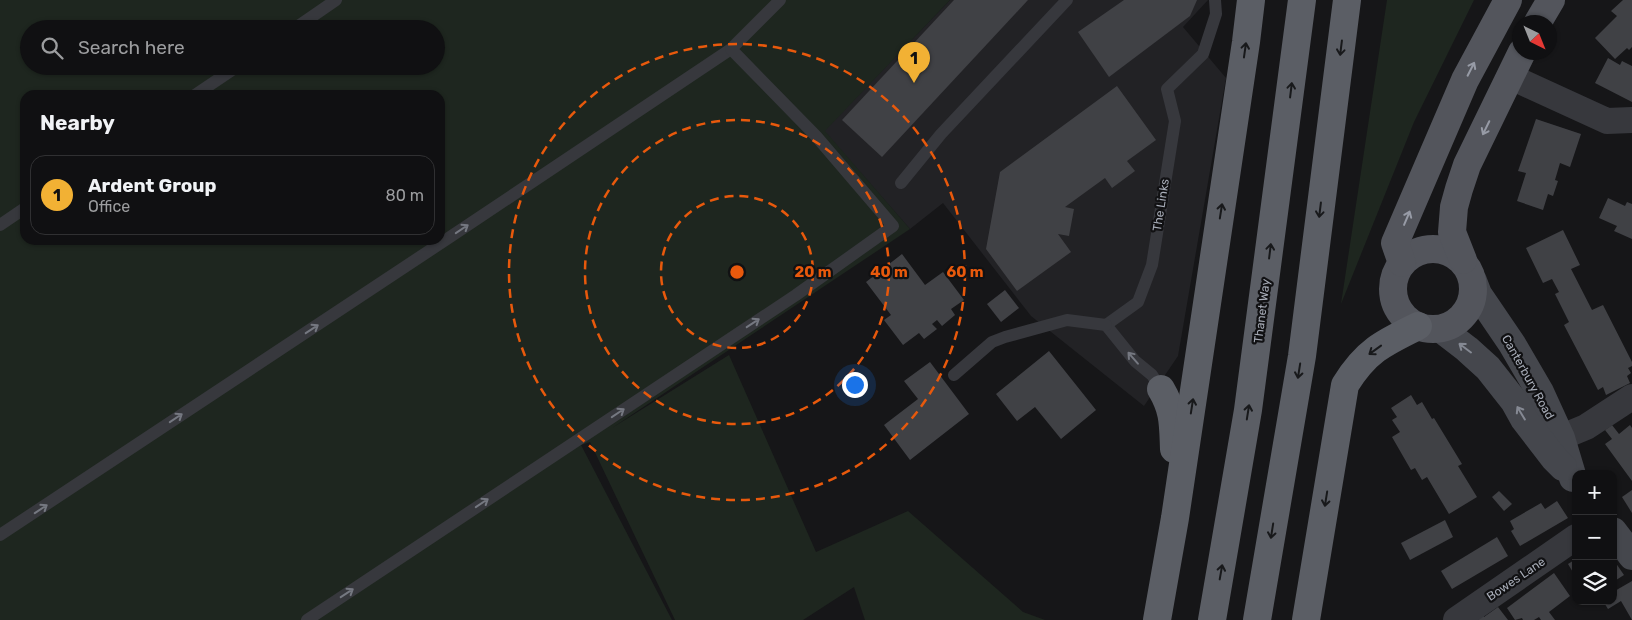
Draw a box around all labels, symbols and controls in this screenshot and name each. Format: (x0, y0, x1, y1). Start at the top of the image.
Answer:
north arrow (1512, 15, 1557, 60)
search box (20, 20, 445, 75)
icon: search (38, 34, 66, 62)
text: Search here (78, 36, 185, 59)
one-way arrow (1336, 40, 1346, 56)
pin: 1 (898, 42, 930, 83)
one-way arrow (1241, 43, 1251, 59)
one-way arrow (1466, 61, 1476, 76)
one-way arrow (1286, 82, 1296, 98)
text: Nearby (40, 110, 115, 135)
one-way arrow (1480, 120, 1490, 135)
text: Ardent Group (88, 174, 216, 197)
street label: The Links (1150, 178, 1172, 232)
text: 1 (53, 186, 61, 205)
text: 80 m (386, 186, 424, 205)
text: Office (88, 197, 130, 216)
one-way arrow (1315, 201, 1325, 217)
one-way arrow (1216, 204, 1226, 220)
one-way arrow (1402, 211, 1412, 226)
one-way arrow (455, 224, 469, 234)
one-way arrow (1265, 243, 1275, 259)
centre of rings (728, 263, 746, 281)
text: 20 m (795, 263, 831, 281)
text: 40 m (870, 263, 908, 281)
text: 60 m (947, 263, 983, 281)
street label: Thanet Way (1251, 278, 1273, 344)
one-way arrow (746, 318, 760, 328)
one-way arrow (304, 323, 318, 333)
street label: Canterbury Road (1499, 332, 1557, 422)
one-way arrow (1458, 343, 1472, 353)
one-way arrow (1368, 345, 1382, 355)
one-way arrow (1127, 351, 1139, 364)
one-way arrow (1294, 362, 1304, 378)
your location (842, 372, 868, 398)
one-way arrow (1187, 399, 1197, 415)
one-way arrow (1243, 404, 1253, 420)
one-way arrow (1516, 406, 1526, 420)
one-way arrow (611, 408, 625, 418)
one-way arrow (169, 413, 183, 423)
map controls (1572, 470, 1617, 605)
button: + (1572, 470, 1617, 515)
one-way arrow (1320, 490, 1330, 506)
one-way arrow (475, 498, 489, 508)
one-way arrow (34, 504, 48, 514)
button: − (1572, 515, 1617, 560)
one-way arrow (1267, 523, 1277, 539)
street label: Bowes Lane (1484, 554, 1548, 604)
button: layers (1572, 560, 1617, 605)
one-way arrow (1216, 564, 1226, 580)
one-way arrow (340, 588, 354, 598)

